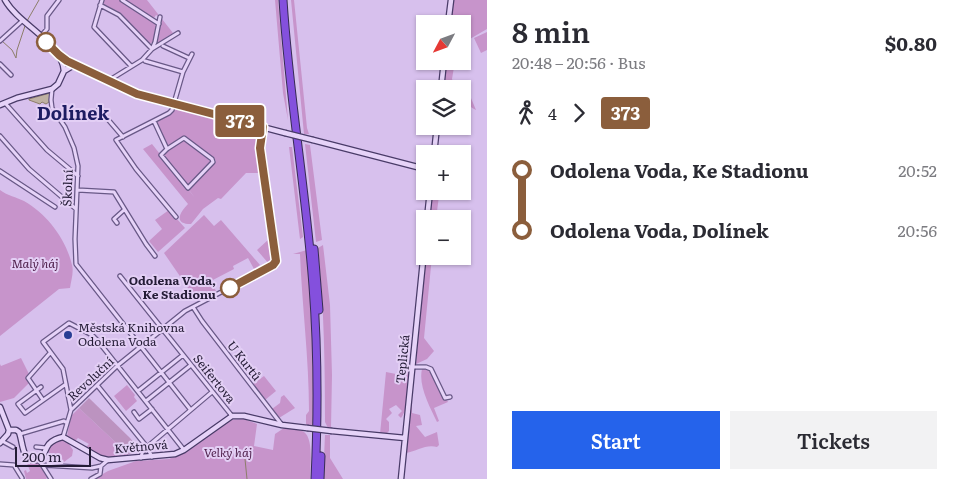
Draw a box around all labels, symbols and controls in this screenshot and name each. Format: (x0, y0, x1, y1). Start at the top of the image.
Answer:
text: 8 min (512, 10, 590, 52)
north arrow (416, 15, 471, 70)
map controls (416, 15, 471, 265)
text: $0.80 (885, 29, 937, 57)
unlabelled marker (36, 32, 56, 52)
text: 20:48 – 20:56 · Bus (512, 50, 645, 74)
button: layers (416, 80, 471, 135)
district label: Dolínek (37, 99, 110, 126)
icon: walk (512, 99, 540, 127)
icon: forward (565, 99, 593, 127)
text: 373 (611, 99, 640, 126)
text: 4 (548, 101, 557, 125)
line badge: 373 (211, 105, 269, 137)
text: 373 (225, 107, 255, 134)
button: + (416, 145, 471, 200)
text: Odolena Voda, Ke Stadionu (550, 156, 809, 184)
text: 20:52 (898, 158, 937, 182)
street label: Školní (57, 169, 77, 207)
button: − (416, 210, 471, 265)
text: Odolena Voda, Dolínek (550, 216, 769, 244)
text: 20:56 (898, 218, 937, 242)
park label: Malý háj (11, 254, 59, 272)
place label: Odolena Voda, Ke Stadionu (129, 271, 216, 303)
marker: Odolena Voda, Ke Stadionu (220, 278, 240, 298)
place label: Městská Knihovna Odolena Voda (78, 318, 185, 350)
marker: Městská Knihovna Odolena Voda (62, 329, 74, 341)
street label: Teplická (390, 333, 414, 384)
street label: U Kurtů (223, 337, 266, 384)
street label: Seifertova (189, 350, 241, 407)
street label: Revoluční (63, 352, 117, 404)
button: Start (512, 411, 720, 469)
button: Tickets (730, 411, 937, 469)
street label: Květnová (113, 435, 169, 457)
park label: Velký háj (204, 443, 252, 461)
scale bar (15, 444, 91, 467)
text: 200 m (22, 446, 62, 466)

